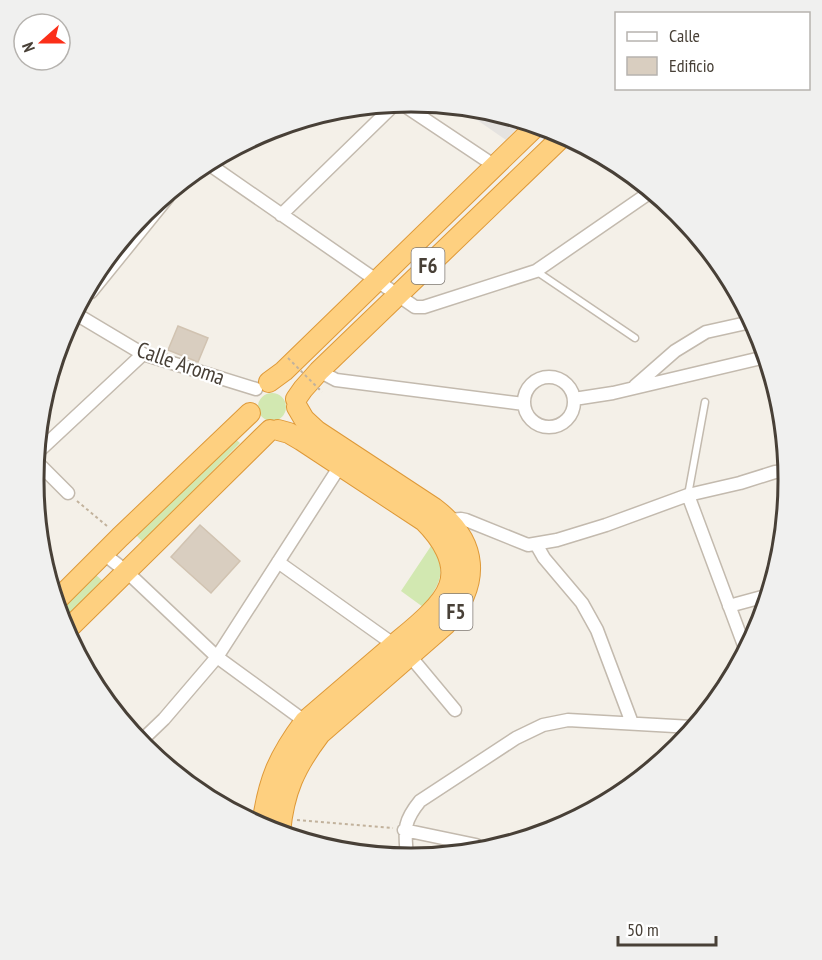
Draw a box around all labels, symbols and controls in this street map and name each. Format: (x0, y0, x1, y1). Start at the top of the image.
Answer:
north arrow (12, 12, 72, 72)
legend (615, 12, 810, 90)
text: Calle (669, 24, 700, 47)
text: N (17, 40, 39, 55)
text: Edificio (669, 54, 715, 77)
road number: F6 (412, 248, 444, 284)
street label: Calle Aroma (133, 335, 229, 391)
road number: F5 (440, 594, 472, 630)
scale bar (618, 909, 716, 947)
text: 50 m (627, 918, 659, 941)

